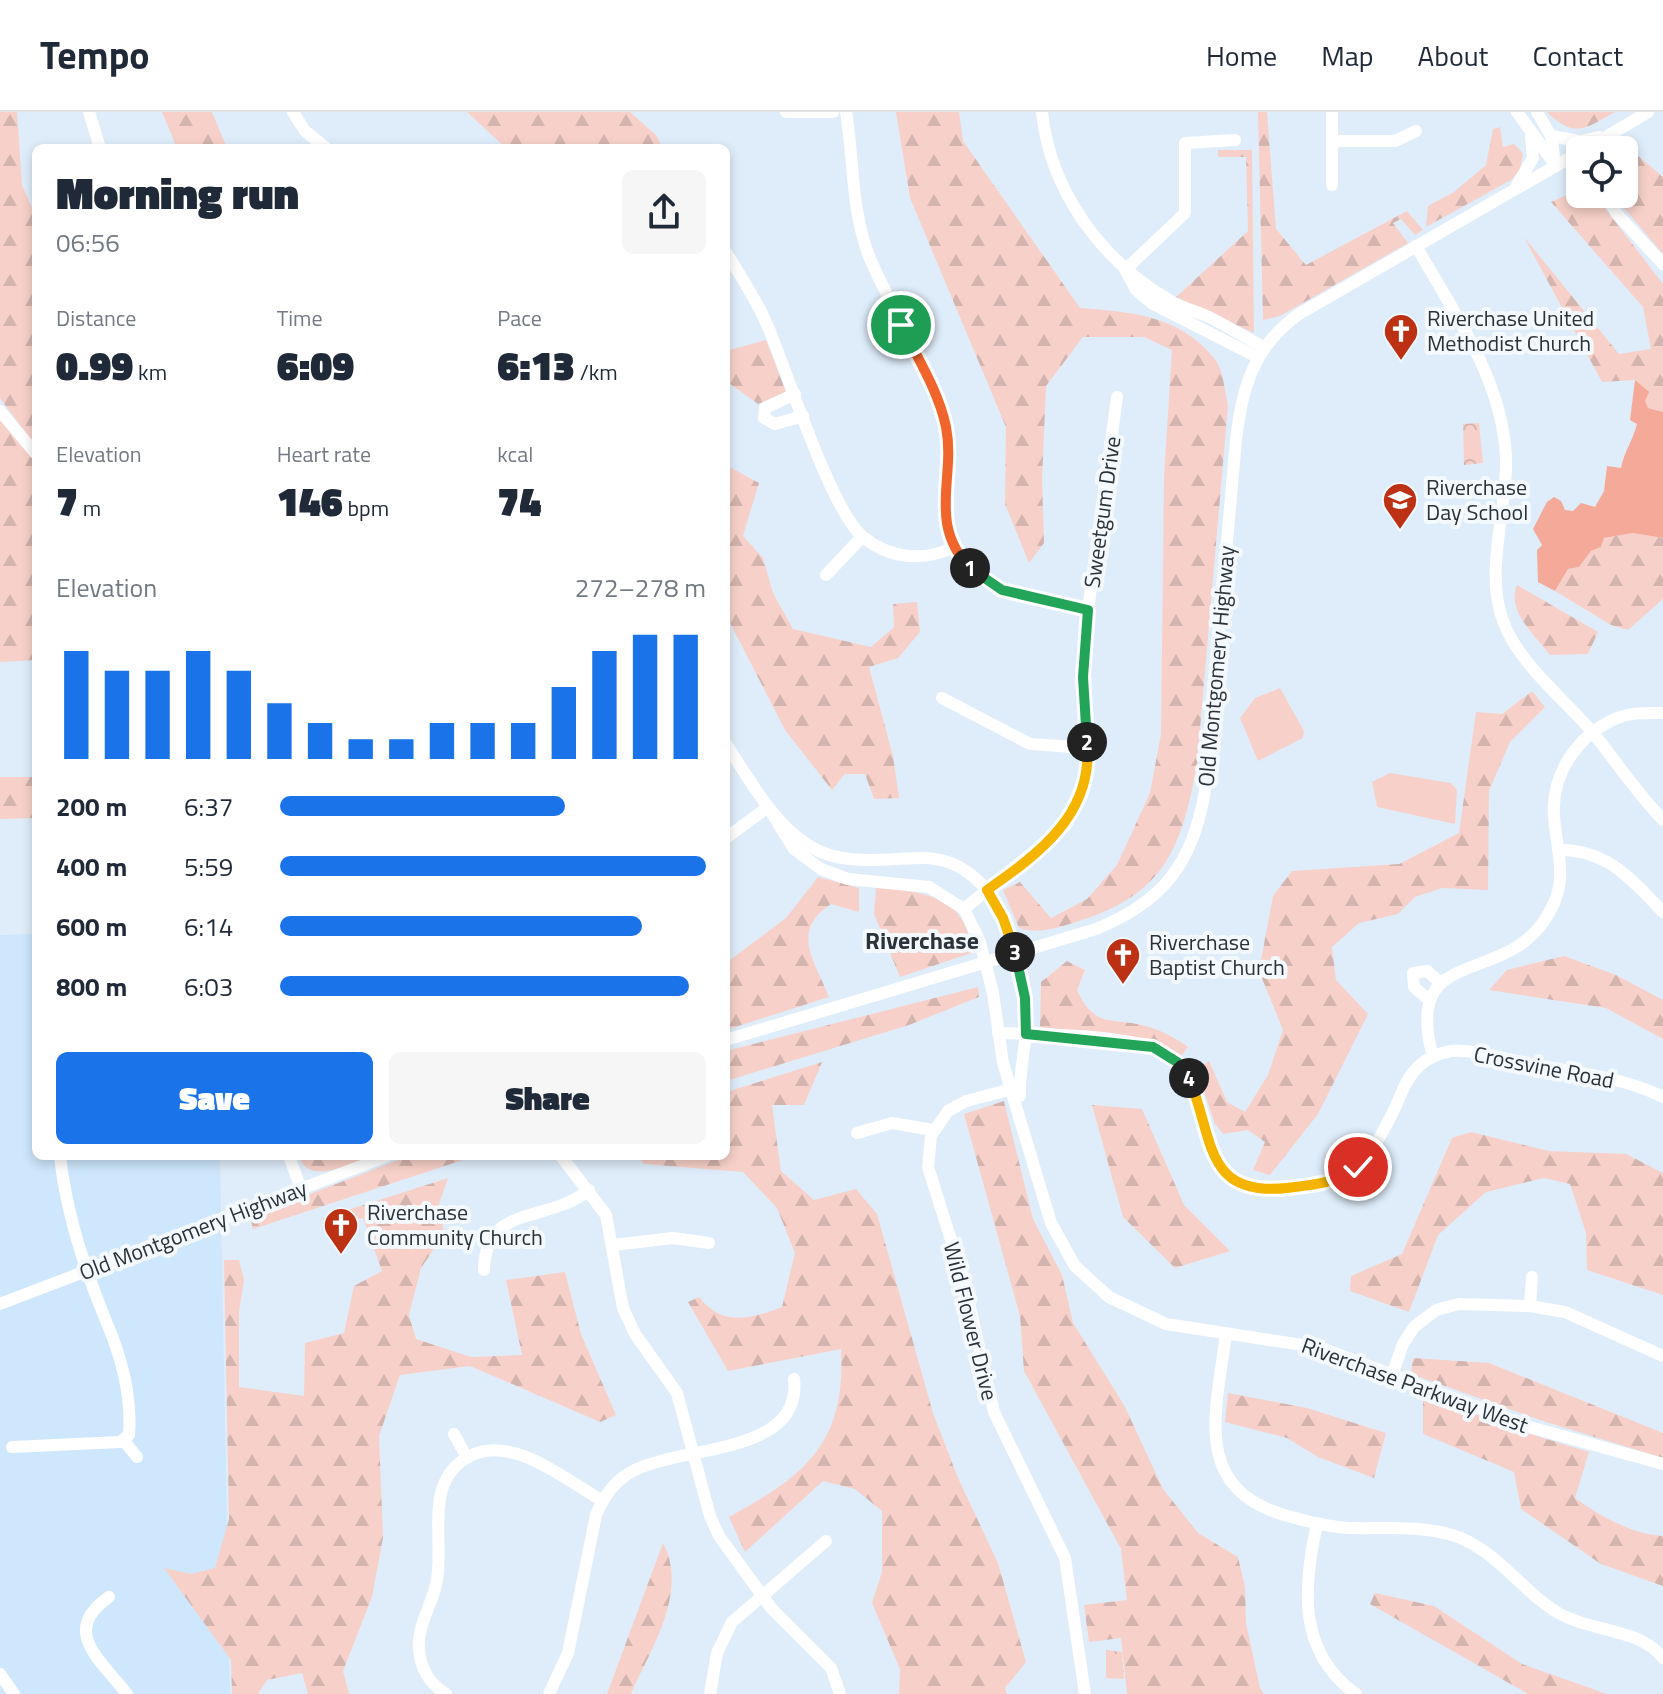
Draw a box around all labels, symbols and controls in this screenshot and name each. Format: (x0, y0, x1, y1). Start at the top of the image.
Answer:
text: Tempo (40, 26, 150, 84)
text: Home (1206, 34, 1277, 77)
text: Map (1321, 34, 1374, 77)
text: About (1418, 34, 1488, 77)
text: Contact (1532, 34, 1623, 77)
map controls (1566, 136, 1638, 208)
button: locate (1566, 136, 1638, 208)
text: Morning run (56, 159, 299, 226)
button: share (622, 170, 706, 254)
text: 06:56 (56, 223, 120, 262)
pin (867, 291, 935, 359)
text: Distance (56, 301, 136, 335)
text: Time (277, 301, 323, 335)
text: Pace (497, 301, 542, 335)
place label: Riverchase United Methodist Church (1427, 301, 1594, 360)
icon: arrive (879, 303, 923, 347)
church icon: Riverchase United Methodist Church (1382, 312, 1420, 362)
text: 0.99 (56, 335, 133, 396)
text: 6:09 (277, 335, 354, 396)
text: 6:13 (497, 335, 575, 396)
text: km (133, 355, 167, 389)
text: /km (575, 355, 618, 389)
street label: Sweetgum Drive (1075, 434, 1129, 590)
text: Elevation (56, 437, 142, 471)
text: Heart rate (277, 437, 371, 471)
text: kcal (497, 437, 533, 471)
place label: Riverchase Day School (1426, 470, 1528, 529)
text: 7 (56, 471, 78, 532)
text: 146 (277, 471, 343, 532)
text: 74 (497, 471, 541, 532)
school or university icon: Riverchase Day School (1381, 481, 1419, 531)
text: m (78, 491, 101, 525)
text: bpm (343, 491, 389, 525)
street label: Old Montgomery Highway (1189, 544, 1244, 788)
pin: 1 (950, 548, 990, 588)
text: 1 (964, 551, 976, 585)
text: Elevation (56, 568, 157, 607)
text: 272–278 m (575, 568, 706, 607)
pin: 2 (1067, 722, 1107, 762)
text: 2 (1081, 725, 1093, 759)
text: 200 m (56, 787, 127, 826)
text: 6:37 (184, 787, 233, 826)
text: 400 m (56, 847, 127, 886)
text: 5:59 (184, 847, 233, 886)
text: 600 m (56, 907, 127, 946)
text: 6:14 (184, 907, 233, 946)
district label: Riverchase (865, 922, 979, 958)
place label: Riverchase Baptist Church (1149, 925, 1285, 984)
pin: 3 (995, 932, 1035, 972)
text: 3 (1009, 935, 1021, 969)
church icon: Riverchase Baptist Church (1104, 936, 1142, 986)
text: 800 m (56, 967, 127, 1006)
text: 6:03 (184, 967, 233, 1006)
street label: Crossvine Road (1471, 1037, 1617, 1097)
button: Save (56, 1052, 373, 1144)
button: Share (389, 1052, 706, 1144)
pin: 4 (1169, 1058, 1209, 1098)
text: 4 (1183, 1061, 1195, 1095)
pin (1324, 1133, 1392, 1201)
icon: check (1336, 1145, 1380, 1189)
street label: Old Montgomery Highway (74, 1171, 312, 1289)
place label: Riverchase Community Church (367, 1195, 543, 1254)
church icon: Riverchase Community Church (322, 1206, 360, 1256)
street label: Wild Flower Drive (935, 1238, 1007, 1404)
street label: Riverchase Parkway West (1297, 1328, 1533, 1442)

